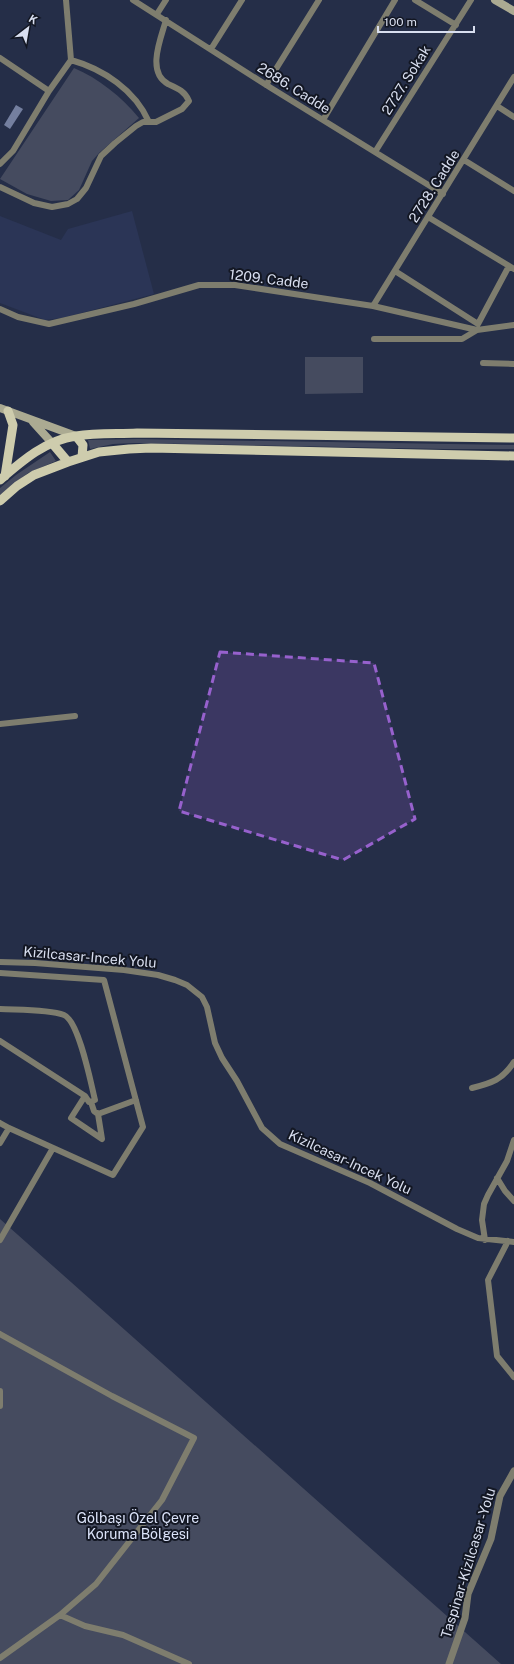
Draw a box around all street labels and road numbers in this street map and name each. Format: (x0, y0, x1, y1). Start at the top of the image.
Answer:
street label: 2727. Sokak (378, 42, 434, 118)
street label: 2686. Cadde (255, 59, 333, 117)
street label: 2728. Cadde (405, 147, 463, 225)
street label: 1209. Cadde (229, 266, 310, 292)
street label: Kizilcasar-Incek Yolu (23, 943, 157, 971)
street label: Kizilcasar-Incek Yolu (286, 1126, 414, 1198)
street label: Taspinar-Kizilcasar -Yolu (437, 1486, 499, 1640)

